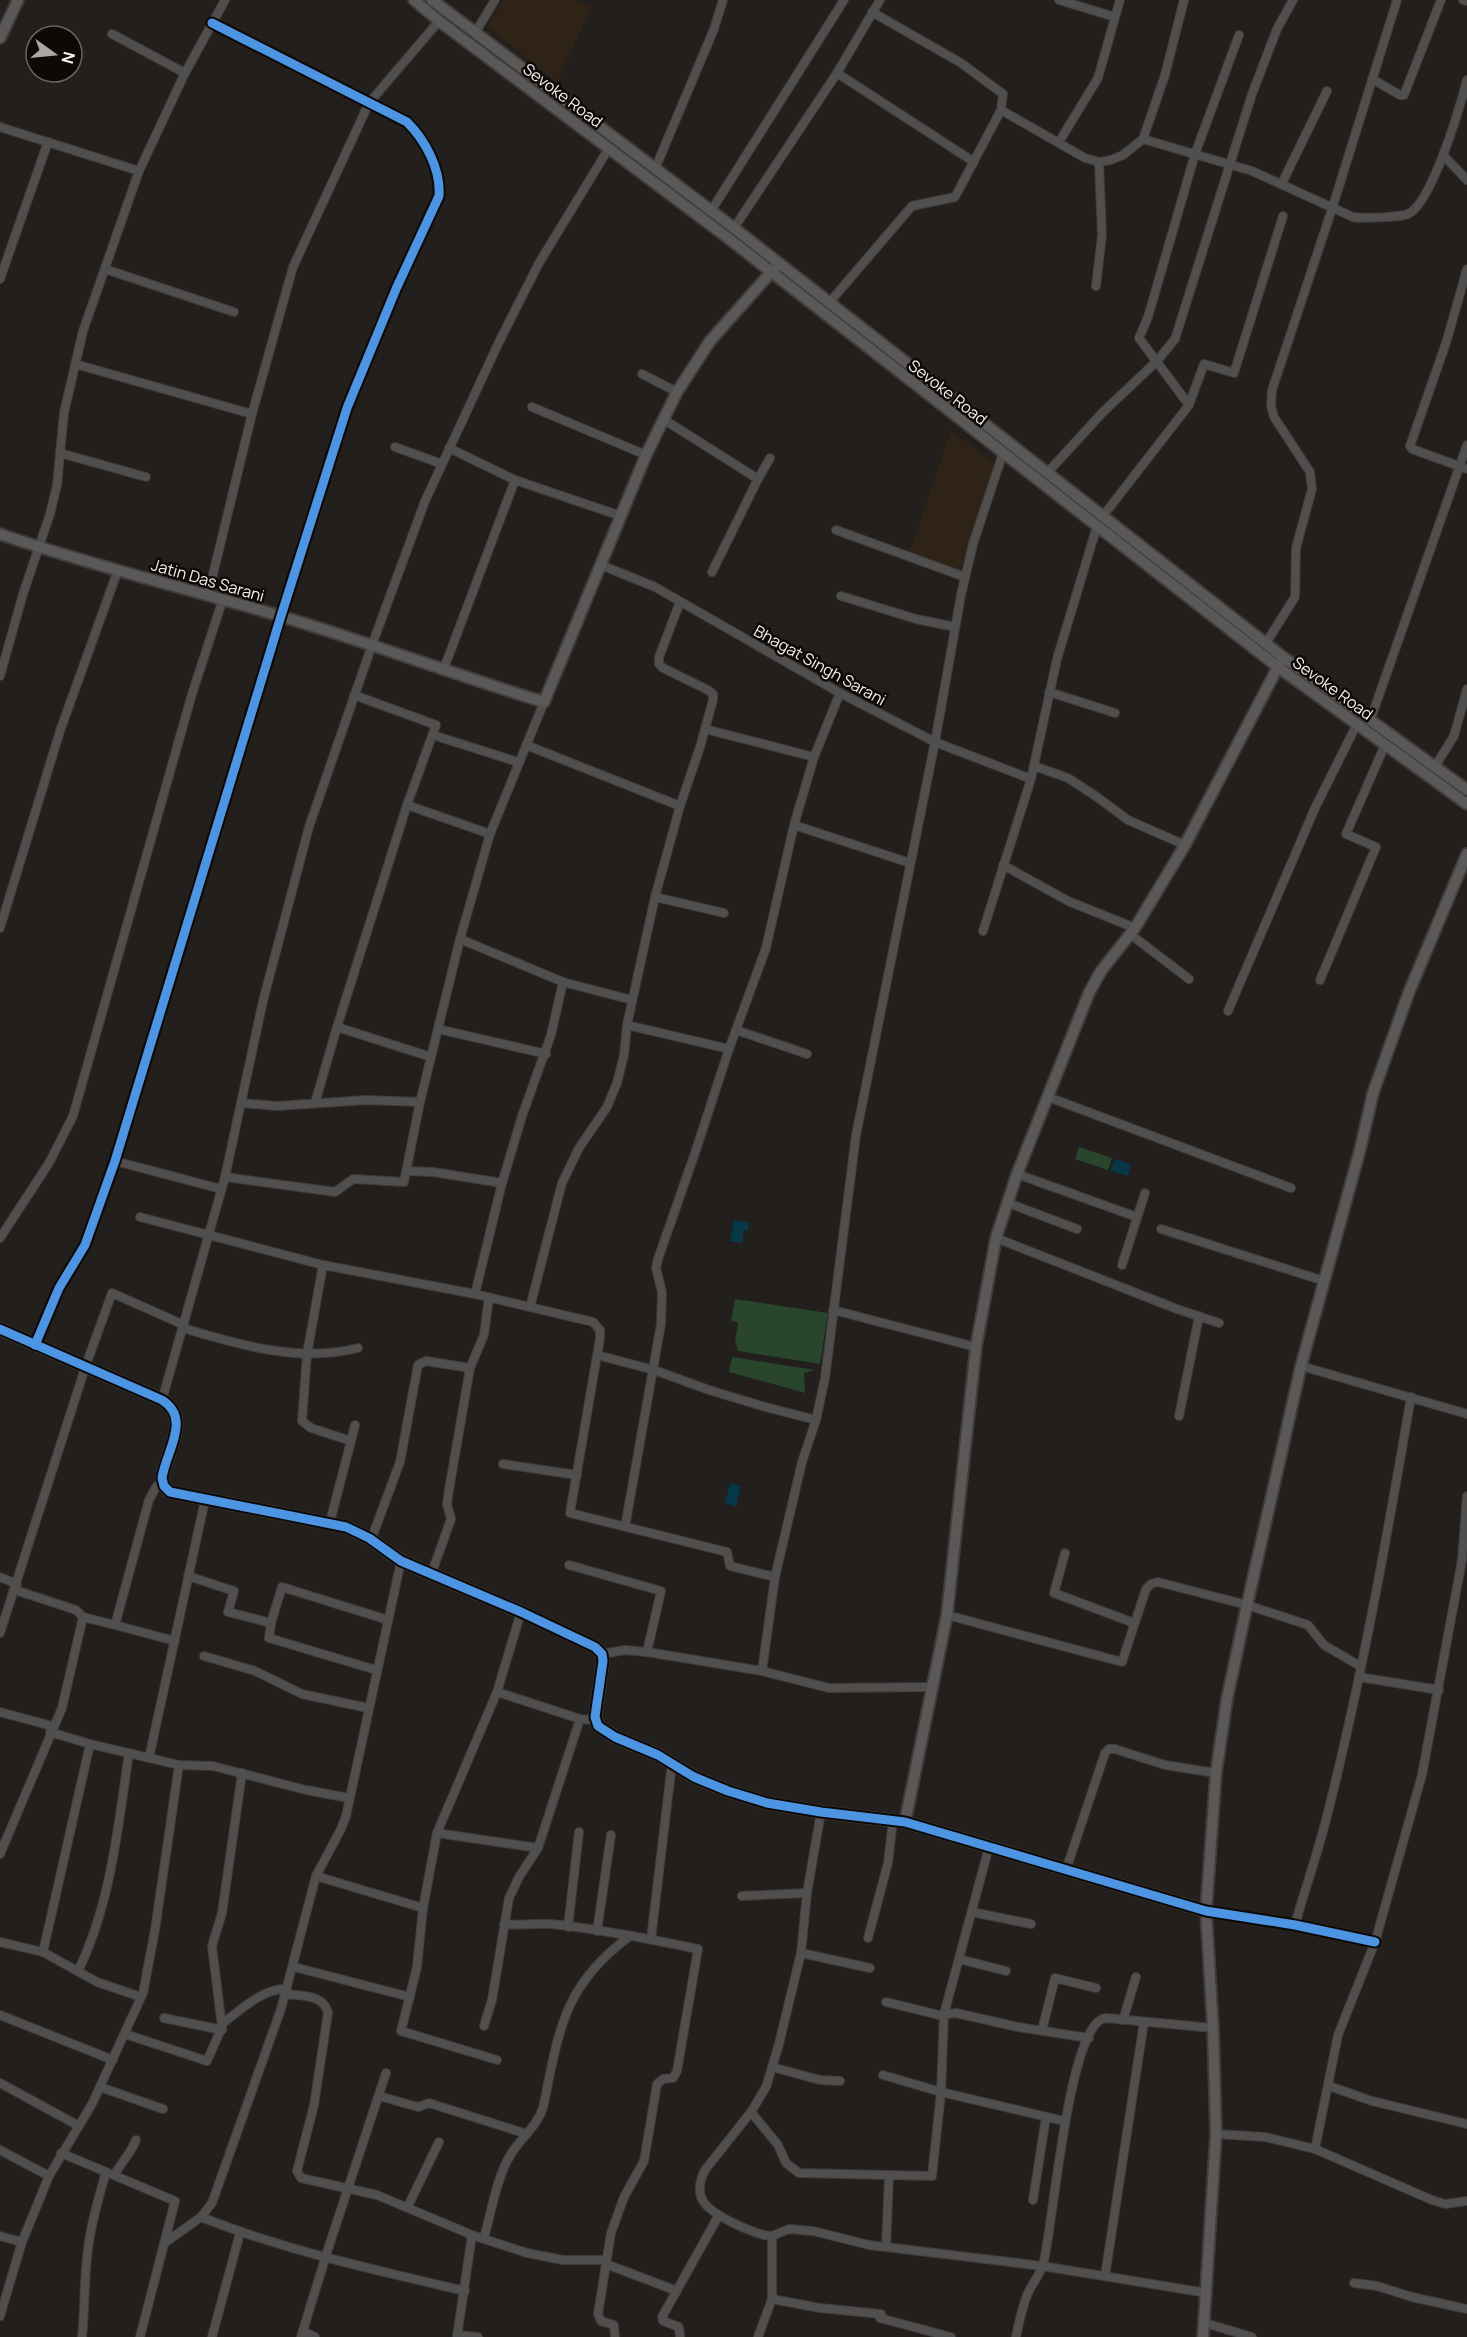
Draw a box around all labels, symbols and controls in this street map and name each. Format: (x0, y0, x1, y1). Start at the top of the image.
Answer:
north arrow (24, 24, 84, 84)
text: N (56, 49, 81, 66)
street label: Sevoke Road (519, 58, 607, 132)
street label: Sevoke Road (904, 354, 992, 430)
street label: Jatin Das Sarani (149, 553, 267, 607)
street label: Bhagat Singh Sarani (750, 620, 890, 710)
street label: Sevoke Road (1288, 651, 1378, 725)

